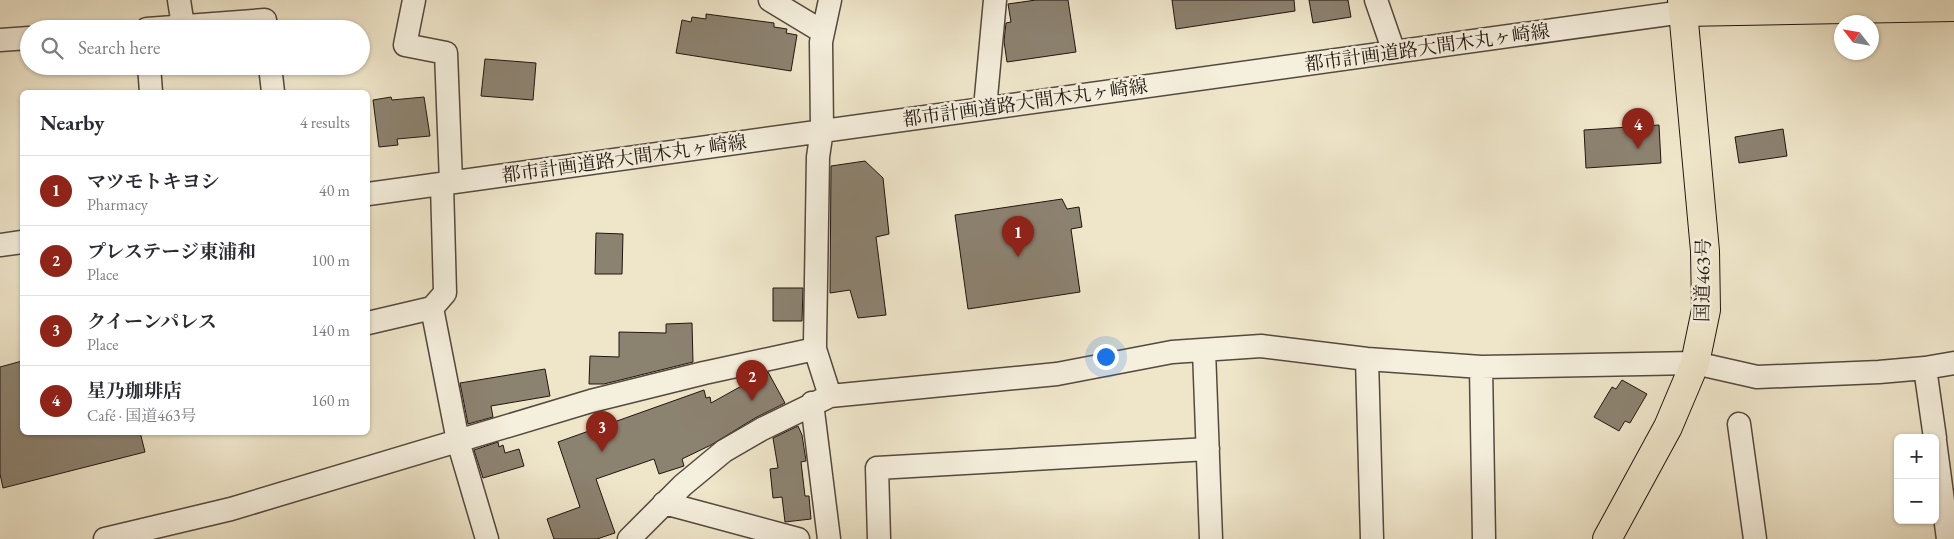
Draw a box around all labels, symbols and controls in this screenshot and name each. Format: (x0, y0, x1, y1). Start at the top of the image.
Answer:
north arrow (1834, 15, 1879, 60)
street label: 都市計画道路大間木丸ヶ崎線 (1303, 18, 1551, 77)
search box (20, 20, 370, 75)
icon: search (38, 34, 66, 62)
text: Search here (78, 35, 160, 60)
street label: 都市計画道路大間木丸ヶ崎線 (901, 73, 1149, 132)
pin: 4 (1622, 108, 1654, 149)
text: Nearby (40, 109, 104, 136)
text: 4 results (300, 112, 350, 133)
street label: 都市計画道路大間木丸ヶ崎線 (500, 129, 748, 188)
text: マツモトキヨシ (87, 169, 219, 194)
text: 1 (52, 180, 60, 201)
text: 40 m (319, 180, 350, 201)
text: Pharmacy (87, 194, 148, 215)
pin: 1 (1002, 216, 1034, 257)
street label: 国道463号 (1689, 238, 1716, 322)
text: プレステージ東浦和 (87, 239, 256, 264)
text: 2 (52, 250, 60, 271)
text: 100 m (311, 250, 350, 271)
text: Place (87, 264, 119, 285)
text: クイーンパレス (87, 309, 217, 334)
text: 3 (52, 320, 60, 341)
text: 140 m (311, 320, 350, 341)
text: Place (87, 334, 119, 355)
your location (1093, 344, 1119, 370)
pin: 2 (736, 360, 768, 401)
text: 星乃珈琲店 (87, 378, 182, 403)
text: 4 (52, 390, 60, 411)
text: 160 m (311, 390, 350, 411)
text: Café · 国道463号 (87, 405, 196, 426)
pin: 3 (586, 411, 618, 452)
map controls (1894, 434, 1939, 524)
button: + (1894, 434, 1939, 479)
button: − (1894, 479, 1939, 524)

